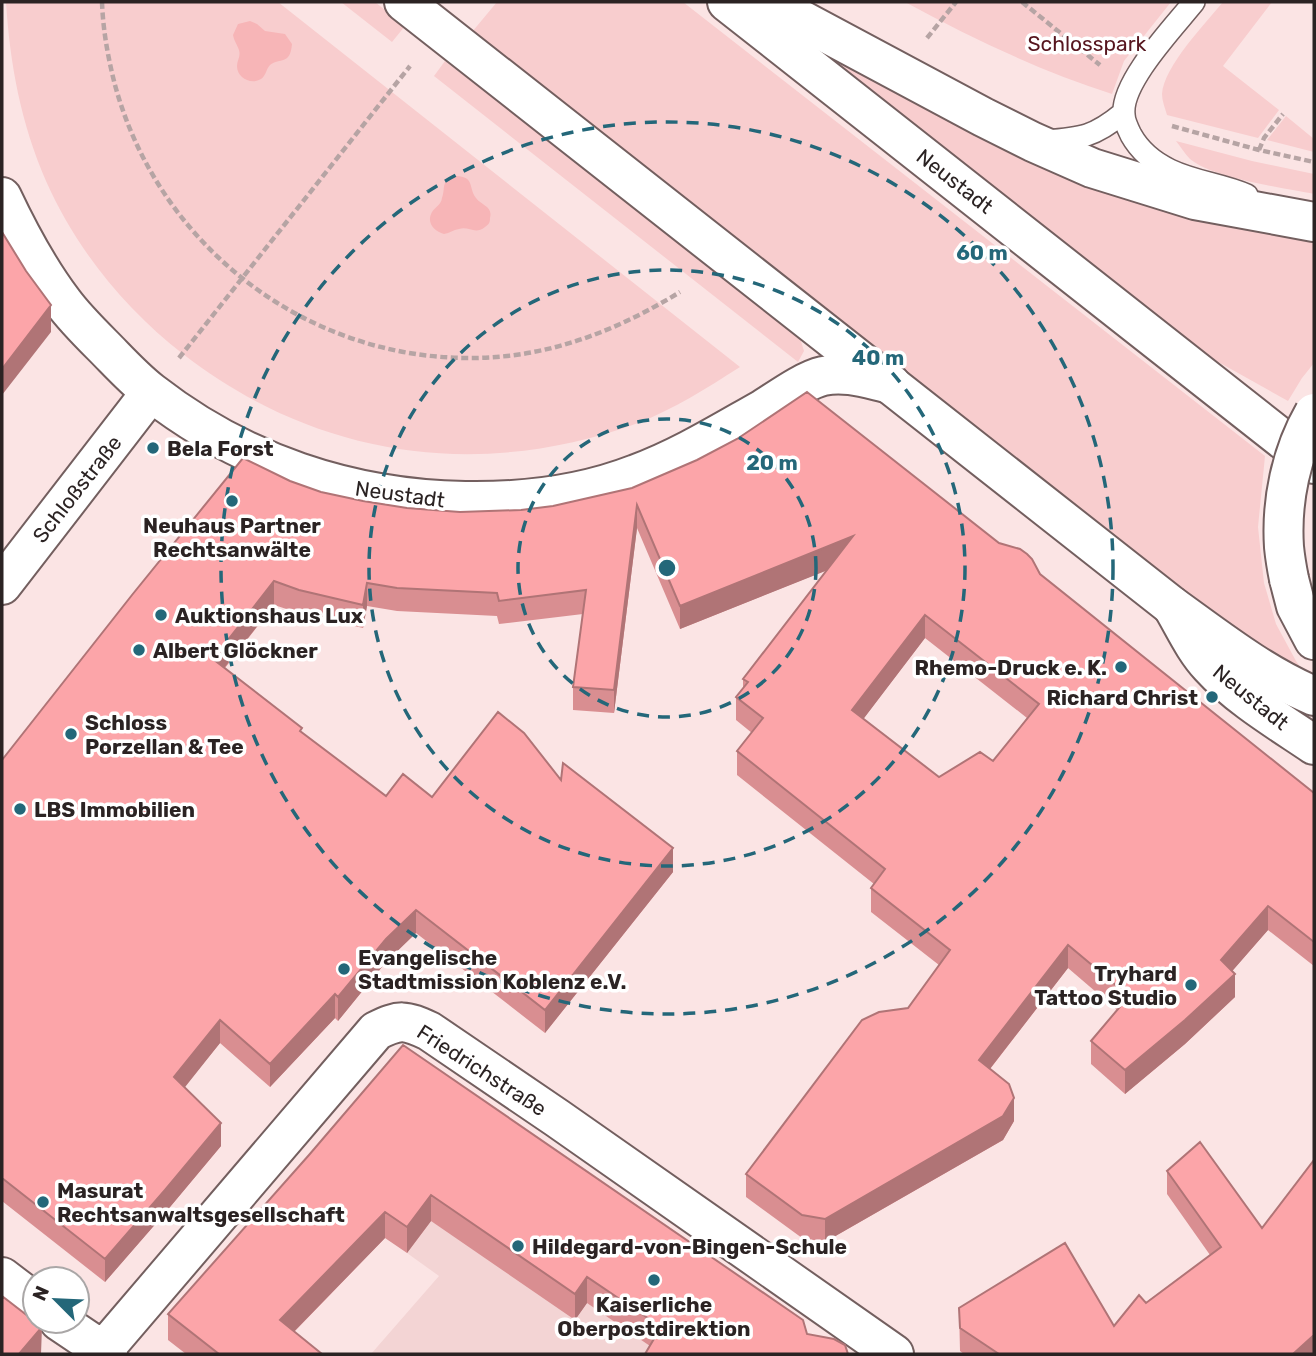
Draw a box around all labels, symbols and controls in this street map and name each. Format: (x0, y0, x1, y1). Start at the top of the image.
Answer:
park label: Schlosspark (1028, 31, 1147, 56)
street label: Neustadt (912, 143, 998, 219)
text: 60 m (956, 240, 1008, 265)
text: 40 m (852, 345, 904, 370)
street label: Schloßstraße (27, 430, 127, 548)
place label: Bela Forst (167, 436, 274, 461)
marker: Bela Forst (145, 440, 161, 456)
text: 20 m (746, 450, 798, 475)
street label: Neustadt (354, 475, 446, 513)
marker: Neuhaus Partner Rechtsanwälte (224, 493, 240, 509)
place label: Neuhaus Partner Rechtsanwälte (143, 513, 321, 562)
centre of rings (655, 556, 679, 580)
place label: Auktionshaus Lux (175, 603, 364, 628)
marker: Auktionshaus Lux (153, 607, 169, 623)
place label: Albert Glöckner (153, 638, 318, 663)
marker: Albert Glöckner (131, 642, 147, 658)
place label: Rhemo-Druck e. K. (914, 655, 1107, 680)
marker: Rhemo-Druck e. K. (1113, 659, 1129, 675)
street label: Neustadt (1208, 659, 1294, 735)
place label: Richard Christ (1047, 685, 1198, 710)
marker: Richard Christ (1204, 689, 1220, 705)
place label: Schloss Porzellan & Tee (85, 710, 244, 759)
marker: Schloss Porzellan & Tee (63, 726, 79, 742)
place label: LBS Immobilien (34, 797, 195, 822)
marker: LBS Immobilien (12, 801, 28, 817)
place label: Evangelische Stadtmission Koblenz e.V. (358, 945, 626, 994)
marker: Evangelische Stadtmission Koblenz e.V. (336, 961, 352, 977)
place label: Tryhard Tattoo Studio (1034, 961, 1177, 1010)
marker: Tryhard Tattoo Studio (1183, 977, 1199, 993)
street label: Friedrichstraße (413, 1019, 551, 1121)
place label: Masurat Rechtsanwaltsgesellschaft (57, 1178, 345, 1227)
marker: Masurat Rechtsanwaltsgesellschaft (35, 1194, 51, 1210)
place label: Hildegard-von-Bingen-Schule (532, 1234, 847, 1259)
marker: Hildegard-von-Bingen-Schule (510, 1238, 526, 1254)
north arrow (21, 1265, 91, 1335)
marker: Kaiserliche Oberpostdirektion (646, 1272, 662, 1288)
text: N (28, 1282, 54, 1304)
place label: Kaiserliche Oberpostdirektion (557, 1292, 751, 1341)

